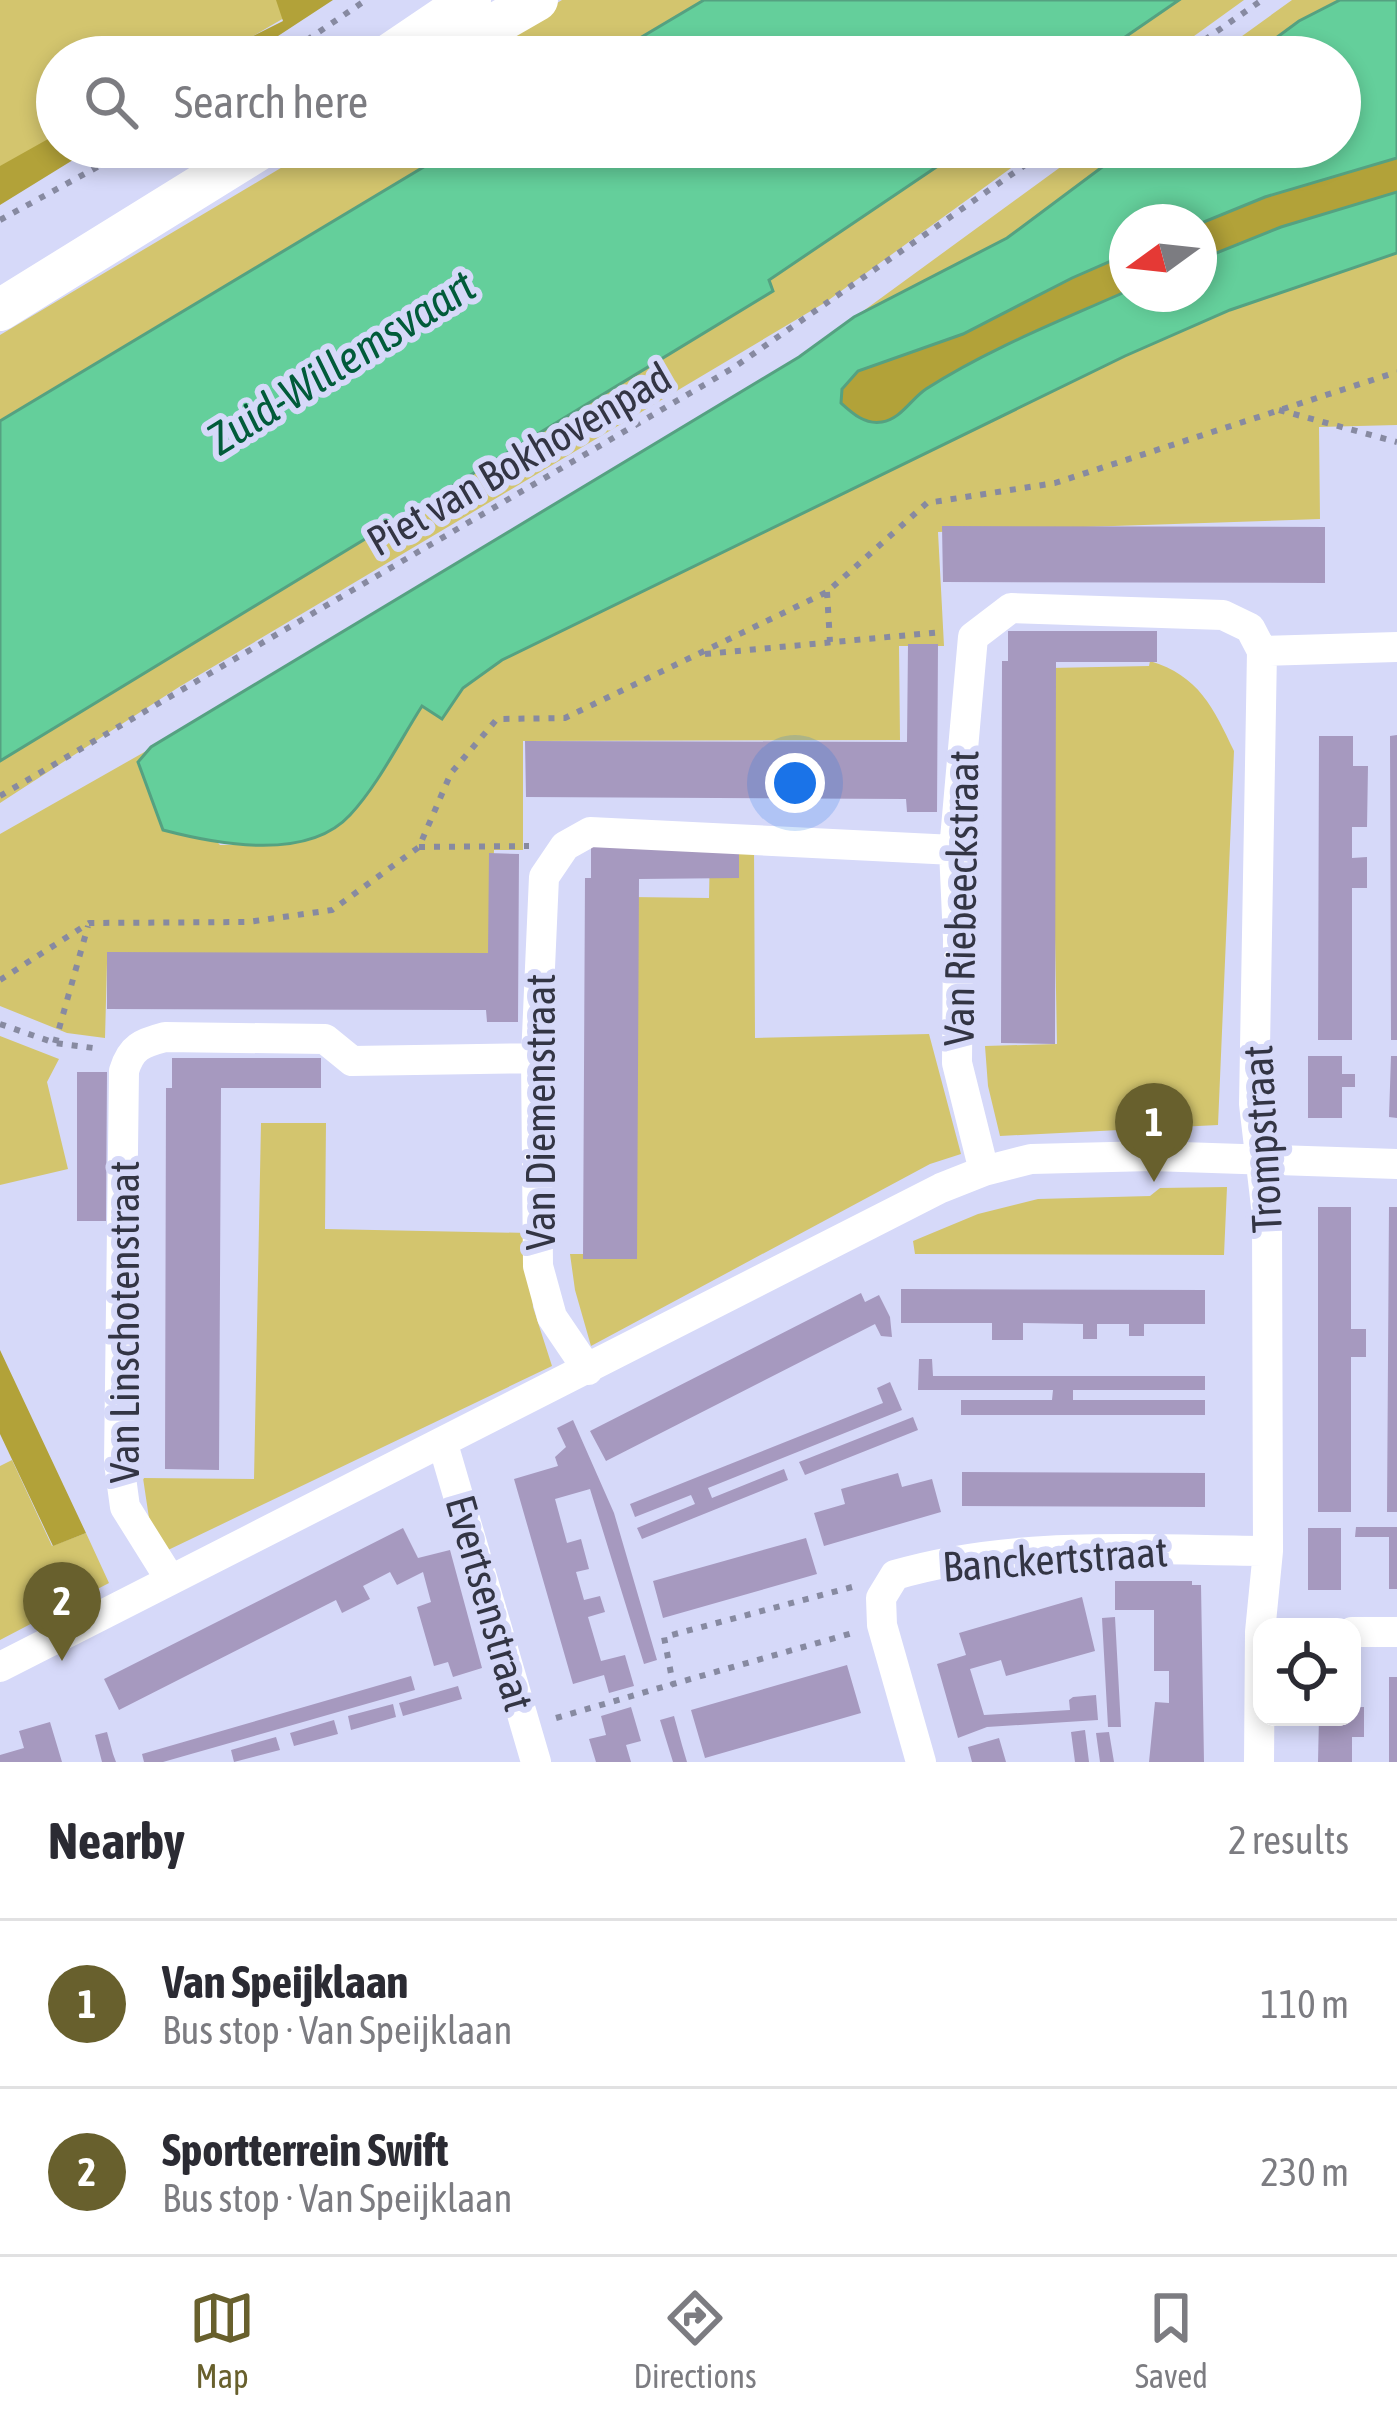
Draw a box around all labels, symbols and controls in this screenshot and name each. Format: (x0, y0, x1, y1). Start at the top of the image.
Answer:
search box (36, 36, 1361, 168)
icon: search (78, 69, 144, 135)
text: Search here (174, 76, 368, 128)
north arrow (1109, 204, 1217, 312)
water label: Zuid-Willemsvaart (198, 259, 484, 465)
street label: Piet van Bokhovenpad (359, 353, 679, 565)
street label: Van Riebeeckstraat (934, 750, 988, 1046)
your location (765, 753, 825, 813)
street label: Van Diemenstraat (516, 974, 564, 1250)
street label: Trompstraat (1233, 1044, 1291, 1234)
pin: 1 (1115, 1083, 1193, 1182)
street label: Van Linschotenstraat (100, 1161, 148, 1483)
street label: Evertsenstraat (436, 1490, 544, 1716)
street label: Banckertstraat (941, 1527, 1169, 1591)
pin: 2 (23, 1562, 101, 1661)
map controls (1253, 1618, 1361, 1726)
button: locate (1253, 1618, 1361, 1726)
text: Nearby (48, 1811, 185, 1870)
text: 2 results (1228, 1818, 1349, 1862)
text: Van Speijklaan (162, 1956, 408, 2008)
text: 1 (78, 1982, 96, 2026)
text: 110 m (1261, 1982, 1349, 2026)
text: Bus stop · Van Speijklaan (162, 2008, 512, 2052)
text: Sportterrein Swift (162, 2124, 448, 2176)
text: 2 (78, 2150, 96, 2194)
text: 230 m (1261, 2150, 1349, 2194)
text: Bus stop · Van Speijklaan (162, 2176, 512, 2220)
tab: Map (189, 2285, 255, 2395)
tab: Directions (633, 2285, 757, 2395)
tab: Saved (1135, 2285, 1208, 2395)

